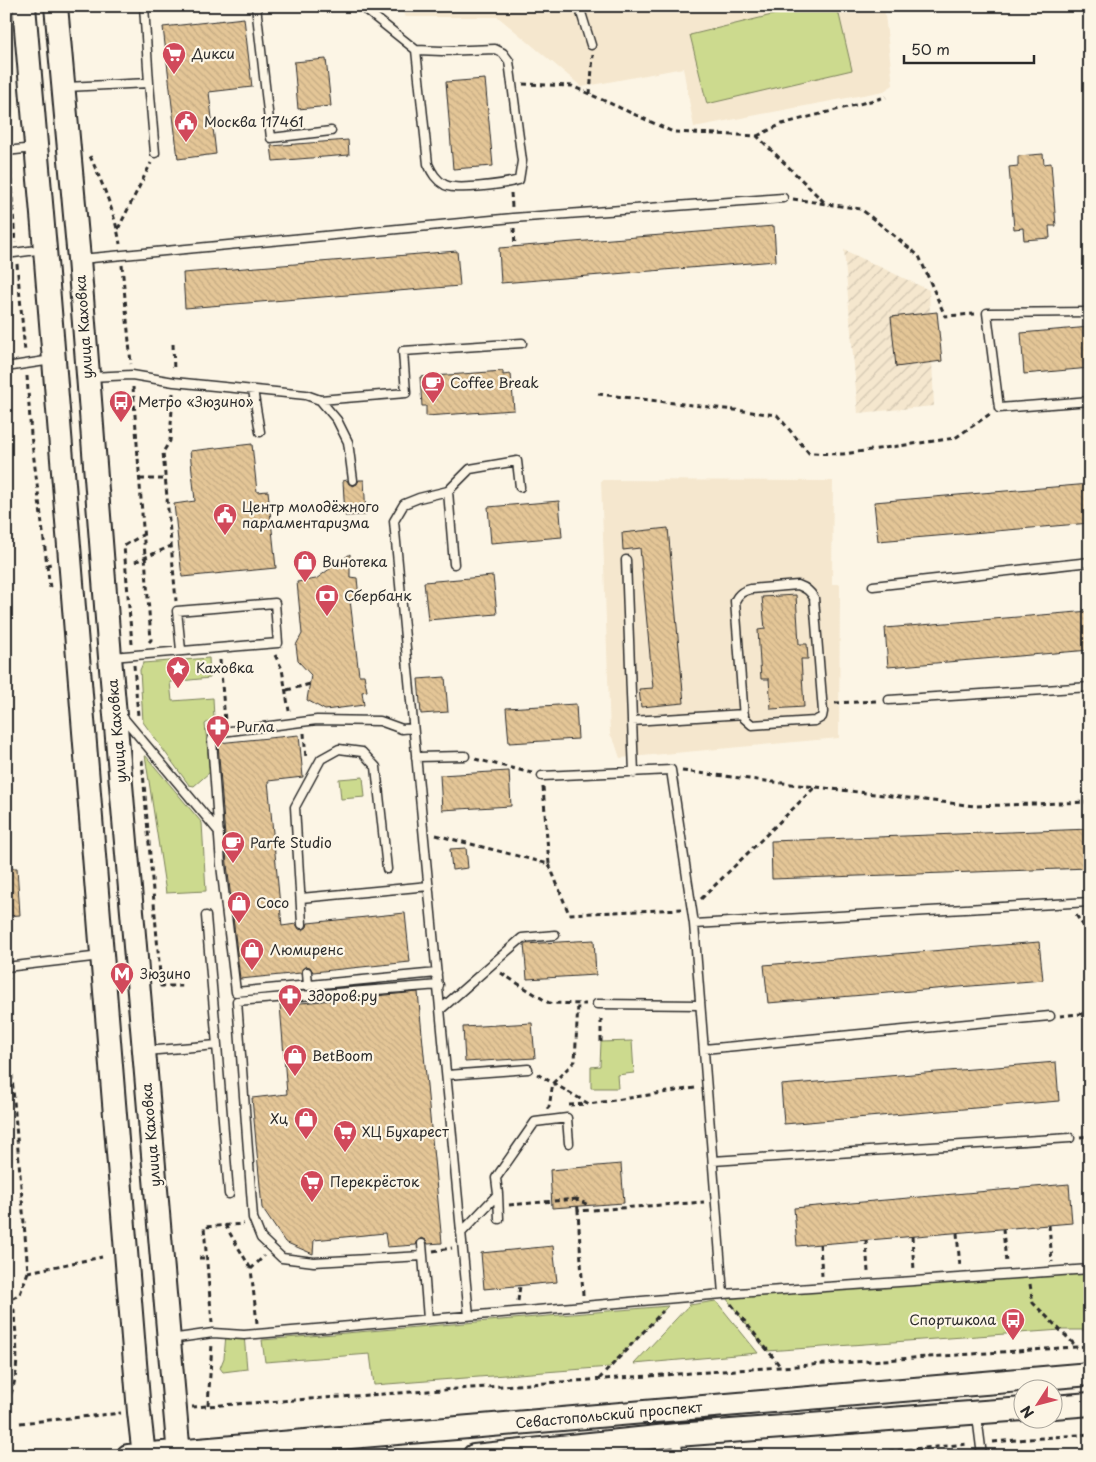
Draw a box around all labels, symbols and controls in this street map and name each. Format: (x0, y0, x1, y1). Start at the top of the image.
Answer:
scale bar (904, 32, 1034, 64)
text: 50 m (911, 37, 950, 60)
supermarket icon: Дикси (161, 41, 187, 75)
place label: Дикси (191, 43, 235, 64)
public building icon: Москва 117461 (173, 109, 199, 143)
place label: Москва 117461 (204, 111, 304, 132)
street label: улица Каховка (69, 274, 98, 380)
cafe icon: Coffee Break (420, 370, 446, 404)
place label: Coffee Break (450, 372, 539, 393)
bus stop icon: Метро «Зюзино» (108, 389, 134, 423)
place label: Метро «Зюзино» (138, 391, 254, 412)
place label: Центр молодёжного парламентаризма (242, 496, 379, 533)
public building icon: Центр молодёжного парламентаризма (212, 502, 238, 536)
shop icon: Винотека (292, 549, 318, 583)
place label: Винотека (322, 551, 387, 572)
bank icon: Сбербанк (314, 583, 340, 617)
place label: Сбербанк (344, 585, 412, 606)
place icon: Каховка (165, 655, 191, 689)
place label: Каховка (196, 657, 254, 678)
street label: улица Каховка (101, 678, 131, 784)
pharmacy icon: Ригла (205, 714, 231, 748)
place label: Ригла (236, 716, 275, 737)
cafe icon: Parfe Studio (220, 830, 246, 864)
place label: Parfe Studio (250, 832, 332, 853)
shop icon: Coco (226, 890, 252, 924)
place label: Coco (256, 892, 289, 913)
shop icon: Люмиренс (239, 937, 265, 971)
place label: Люмиренс (270, 939, 343, 960)
metro station icon: Зюзино (109, 961, 135, 995)
place label: Зюзино (140, 963, 191, 984)
pharmacy icon: Здоров.ру (277, 983, 303, 1017)
place label: Здоров.ру (307, 985, 378, 1006)
shop icon: BetBoom (282, 1043, 308, 1077)
place label: BetBoom (312, 1045, 373, 1066)
street label: улица Каховка (135, 1082, 165, 1188)
shop icon: Хц (293, 1106, 319, 1140)
place label: Хц (270, 1108, 288, 1129)
supermarket icon: ХЦ Бухарест (332, 1119, 358, 1153)
place label: ХЦ Бухарест (362, 1121, 449, 1142)
supermarket icon: Перекрёсток (299, 1169, 325, 1203)
place label: Перекрёсток (330, 1171, 420, 1192)
bus stop icon: Спортшкола (1000, 1307, 1026, 1341)
place label: Спортшкола (909, 1309, 996, 1330)
north arrow (1014, 1380, 1064, 1430)
street label: Севастопольский проспект (515, 1396, 703, 1433)
text: N (1015, 1401, 1039, 1423)

